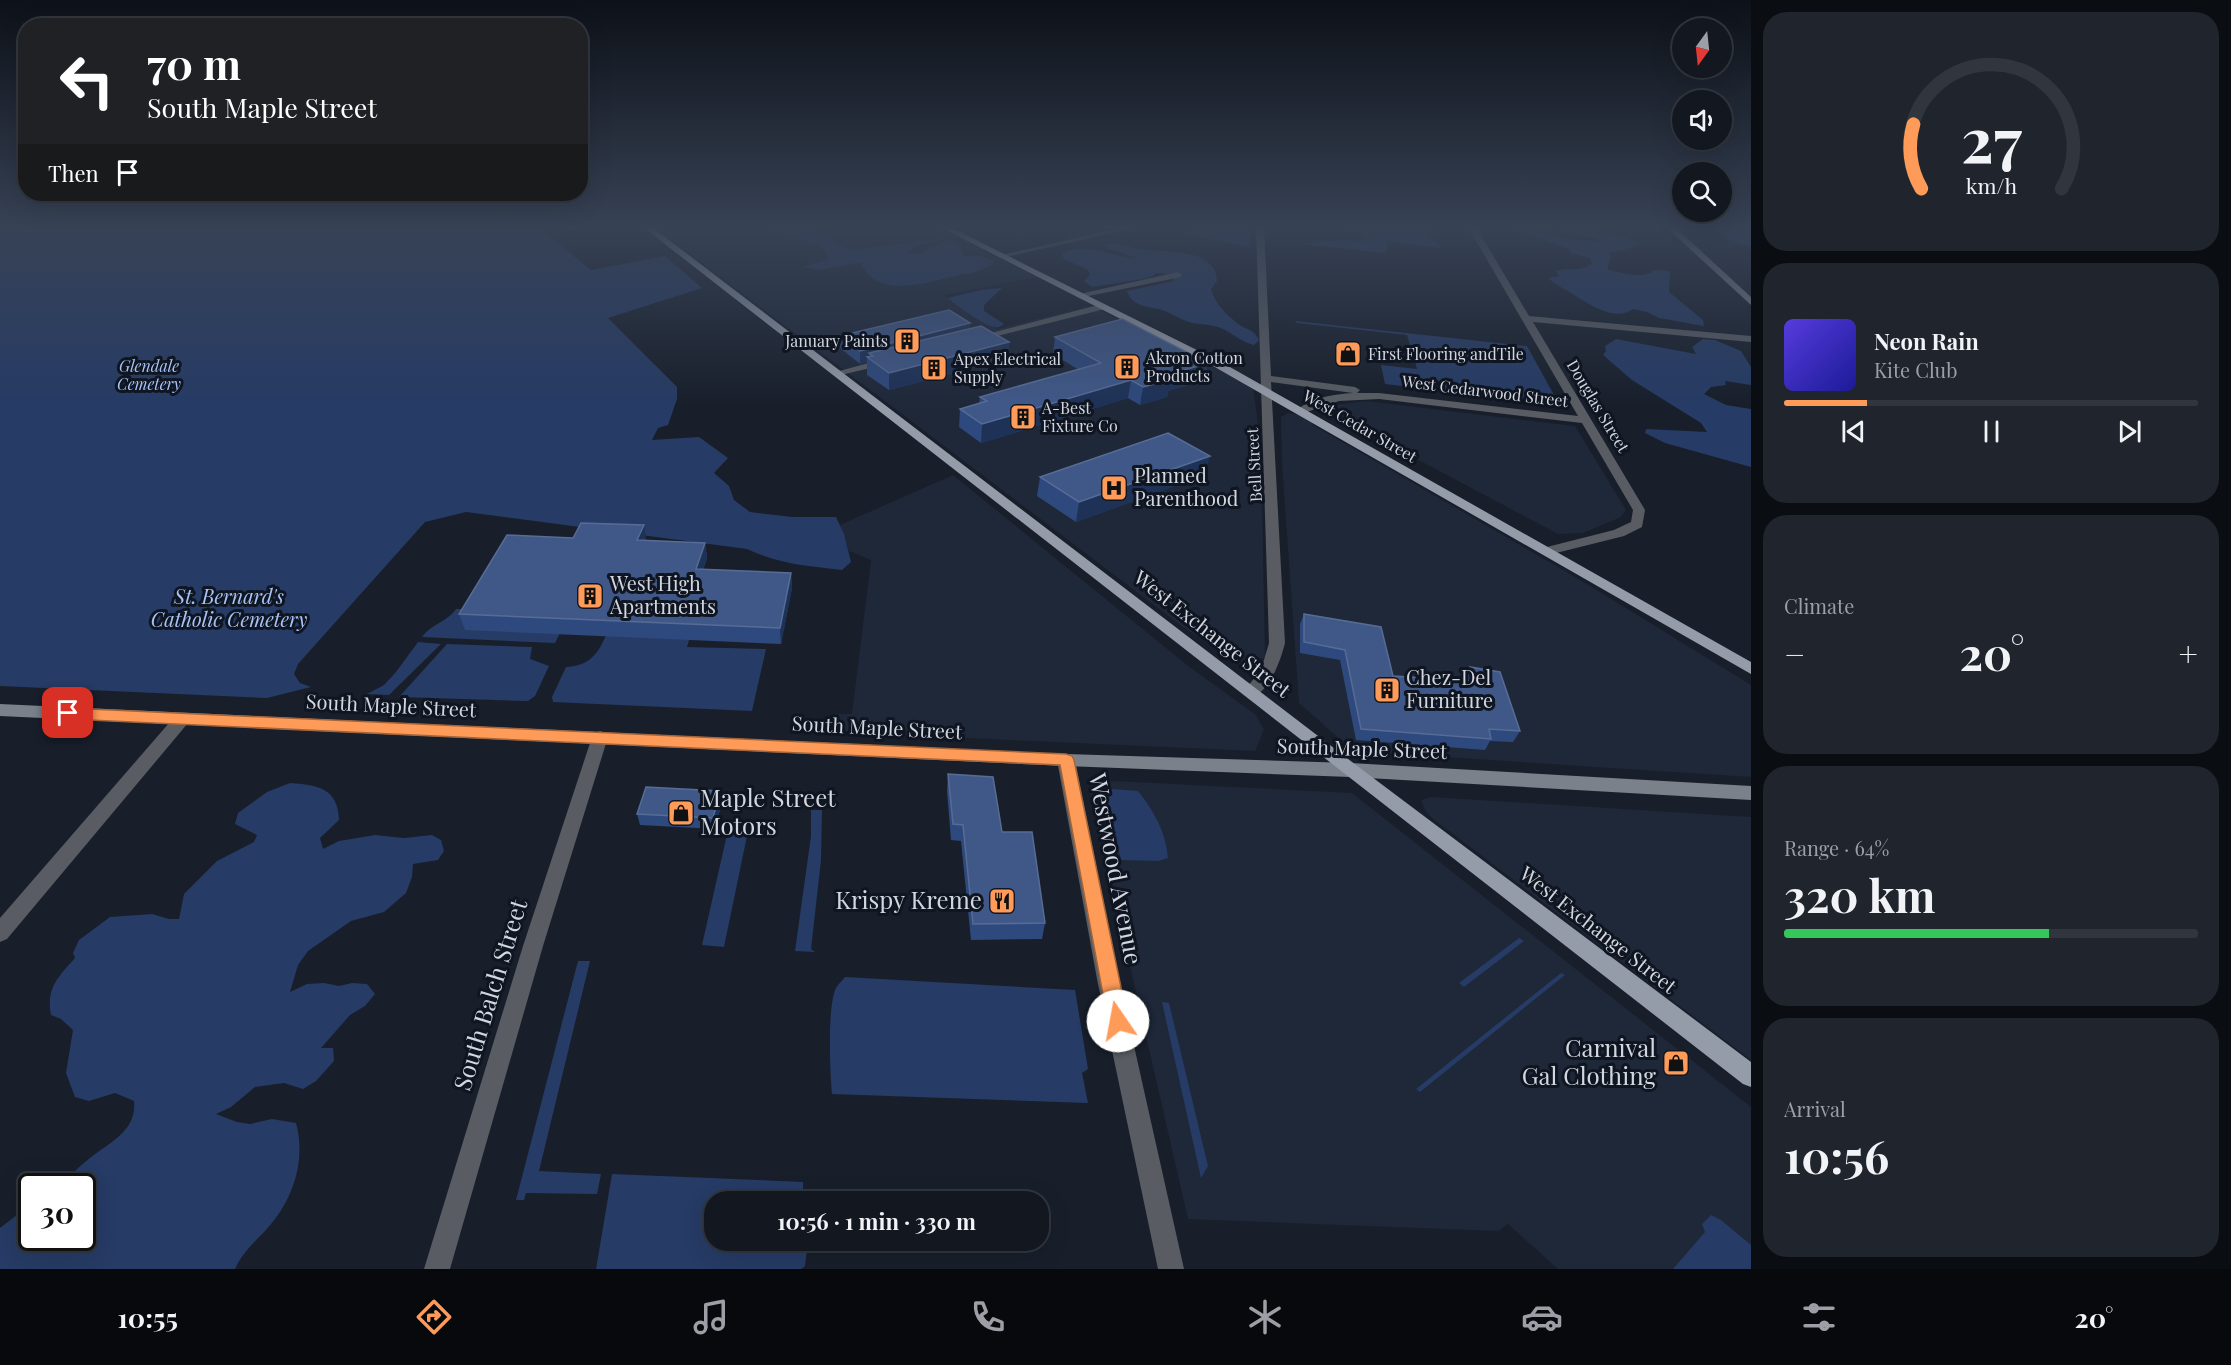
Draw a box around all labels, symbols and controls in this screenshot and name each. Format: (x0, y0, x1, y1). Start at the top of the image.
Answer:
north arrow (1672, 18, 1732, 78)
map controls (1672, 18, 1732, 222)
text: 70 m (147, 35, 241, 91)
icon: left (48, 42, 126, 120)
text: South Maple Street (147, 89, 377, 125)
button: sound (1672, 90, 1732, 150)
text: 27 (1960, 95, 2022, 179)
icon: arrive (111, 156, 144, 189)
text: Then (48, 158, 99, 188)
button: search (1672, 162, 1732, 222)
text: km/h (1965, 171, 2017, 199)
building icon: January Paints (892, 326, 922, 356)
text: Neon Rain (1874, 326, 1979, 356)
place label: January Paints (784, 330, 888, 351)
shop icon: First Flooring andTile (1333, 339, 1363, 369)
place label: First Flooring andTile (1368, 343, 1524, 364)
place label: Akron Cotton Products (1145, 347, 1243, 386)
place label: Apex Electrical Supply (953, 348, 1062, 387)
building icon: Akron Cotton Products (1112, 352, 1142, 382)
building icon: Apex Electrical Supply (919, 353, 949, 383)
park label: Glendale Cemetery (117, 355, 181, 394)
street label: Douglas Street (1562, 355, 1635, 456)
text: Kite Club (1874, 356, 1958, 383)
street label: West Cedarwood Street (1400, 370, 1570, 411)
street label: West Cedar Street (1299, 384, 1421, 467)
place label: A-Best Fixture Co (1041, 397, 1118, 436)
building icon: A-Best Fixture Co (1008, 402, 1038, 432)
icon: previous (1837, 415, 1870, 448)
icon: pause (1975, 415, 2008, 448)
icon: next (2113, 415, 2146, 448)
street label: Bell Street (1241, 427, 1266, 503)
place label: Planned Parenthood (1134, 461, 1239, 511)
hospital icon: Planned Parenthood (1099, 473, 1129, 503)
street label: West Exchange Street (1128, 562, 1298, 703)
place label: West High Apartments (609, 569, 716, 619)
building icon: West High Apartments (575, 581, 605, 611)
park label: St. Bernard's Catholic Cemetery (151, 582, 308, 632)
text: Climate (1784, 592, 1854, 619)
text: 20° (1960, 622, 2024, 682)
text: − (1784, 631, 1805, 675)
text: + (2179, 631, 2198, 675)
place label: Chez-Del Furniture (1406, 663, 1493, 713)
building icon: Chez-Del Furniture (1372, 675, 1402, 705)
pin (42, 687, 93, 738)
street label: South Maple Street (305, 687, 478, 722)
icon: arrive (51, 696, 84, 729)
street label: South Maple Street (791, 709, 964, 744)
street label: South Maple Street (1276, 731, 1449, 764)
street label: Westwood Avenue (1083, 769, 1151, 967)
place label: Maple Street Motors (700, 781, 836, 841)
shop icon: Maple Street Motors (666, 798, 696, 828)
text: Range · 64% (1784, 834, 1889, 861)
street label: West Exchange Street (1514, 858, 1684, 999)
text: 320 km (1784, 864, 1936, 924)
place label: Krispy Kreme (835, 883, 982, 915)
restaurant icon: Krispy Kreme (987, 886, 1017, 916)
street label: South Balch Street (445, 894, 534, 1094)
position arrow (1086, 989, 1150, 1053)
place label: Carnival Gal Clothing (1522, 1031, 1656, 1091)
shop icon: Carnival Gal Clothing (1661, 1048, 1691, 1078)
text: Arrival (1784, 1095, 1846, 1122)
text: 10:56 (1784, 1125, 1889, 1185)
speed limit sign: 30 (18, 1173, 96, 1251)
text: 10:56 · 1 min · 330 m (777, 1206, 976, 1236)
icon: directions (413, 1296, 455, 1338)
icon: music (690, 1296, 732, 1338)
icon: phone (967, 1296, 1009, 1338)
icon: climate (1244, 1296, 1286, 1338)
icon: car (1521, 1296, 1563, 1338)
icon: filters (1798, 1296, 1840, 1338)
text: 10:55 (117, 1299, 178, 1335)
text: 20° (2075, 1299, 2113, 1335)

